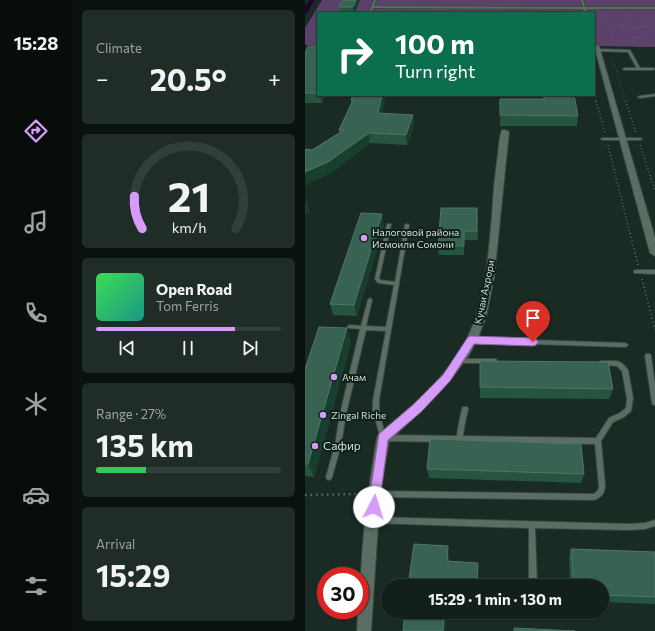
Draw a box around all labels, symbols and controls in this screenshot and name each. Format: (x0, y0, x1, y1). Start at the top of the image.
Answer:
text: 100 m (395, 26, 475, 60)
icon: right (329, 28, 381, 80)
text: 15:28 (14, 32, 58, 54)
text: Climate (96, 40, 142, 56)
text: 20.5° (150, 60, 227, 97)
text: Turn right (395, 60, 475, 82)
text: − (96, 65, 109, 92)
text: + (268, 65, 281, 92)
icon: directions (22, 117, 50, 145)
text: 21 (167, 170, 210, 221)
icon: music (22, 208, 50, 236)
text: km/h (171, 218, 206, 236)
place label: Налоговой района Исмоили Сомони (372, 226, 459, 250)
marker: Налоговой района Исмоили Сомони (359, 233, 369, 243)
street label: Кучаи Ахрори (471, 259, 497, 325)
text: Open Road (156, 280, 232, 298)
text: Tom Ferris (156, 298, 219, 314)
icon: phone (22, 299, 50, 327)
pin (516, 301, 550, 342)
icon: arrive (522, 307, 544, 329)
icon: previous (116, 337, 138, 359)
icon: pause (177, 337, 199, 359)
icon: next (239, 337, 261, 359)
place label: Ачам (342, 371, 366, 383)
marker: Ачам (329, 372, 339, 382)
icon: climate (22, 390, 50, 418)
text: Range · 27% (96, 406, 166, 422)
place label: Zingal Riche (331, 409, 386, 421)
marker: Zingal Riche (318, 410, 328, 420)
text: 135 km (96, 426, 194, 463)
place label: Сафир (323, 438, 361, 452)
marker: Сафир (310, 441, 320, 451)
icon: car (22, 481, 50, 509)
position arrow (353, 486, 395, 528)
text: Arrival (96, 536, 135, 552)
text: 15:29 (96, 556, 170, 593)
speed limit sign: 30 (317, 567, 369, 619)
icon: filters (22, 572, 50, 600)
text: 15:29 · 1 min · 130 m (428, 590, 562, 608)

